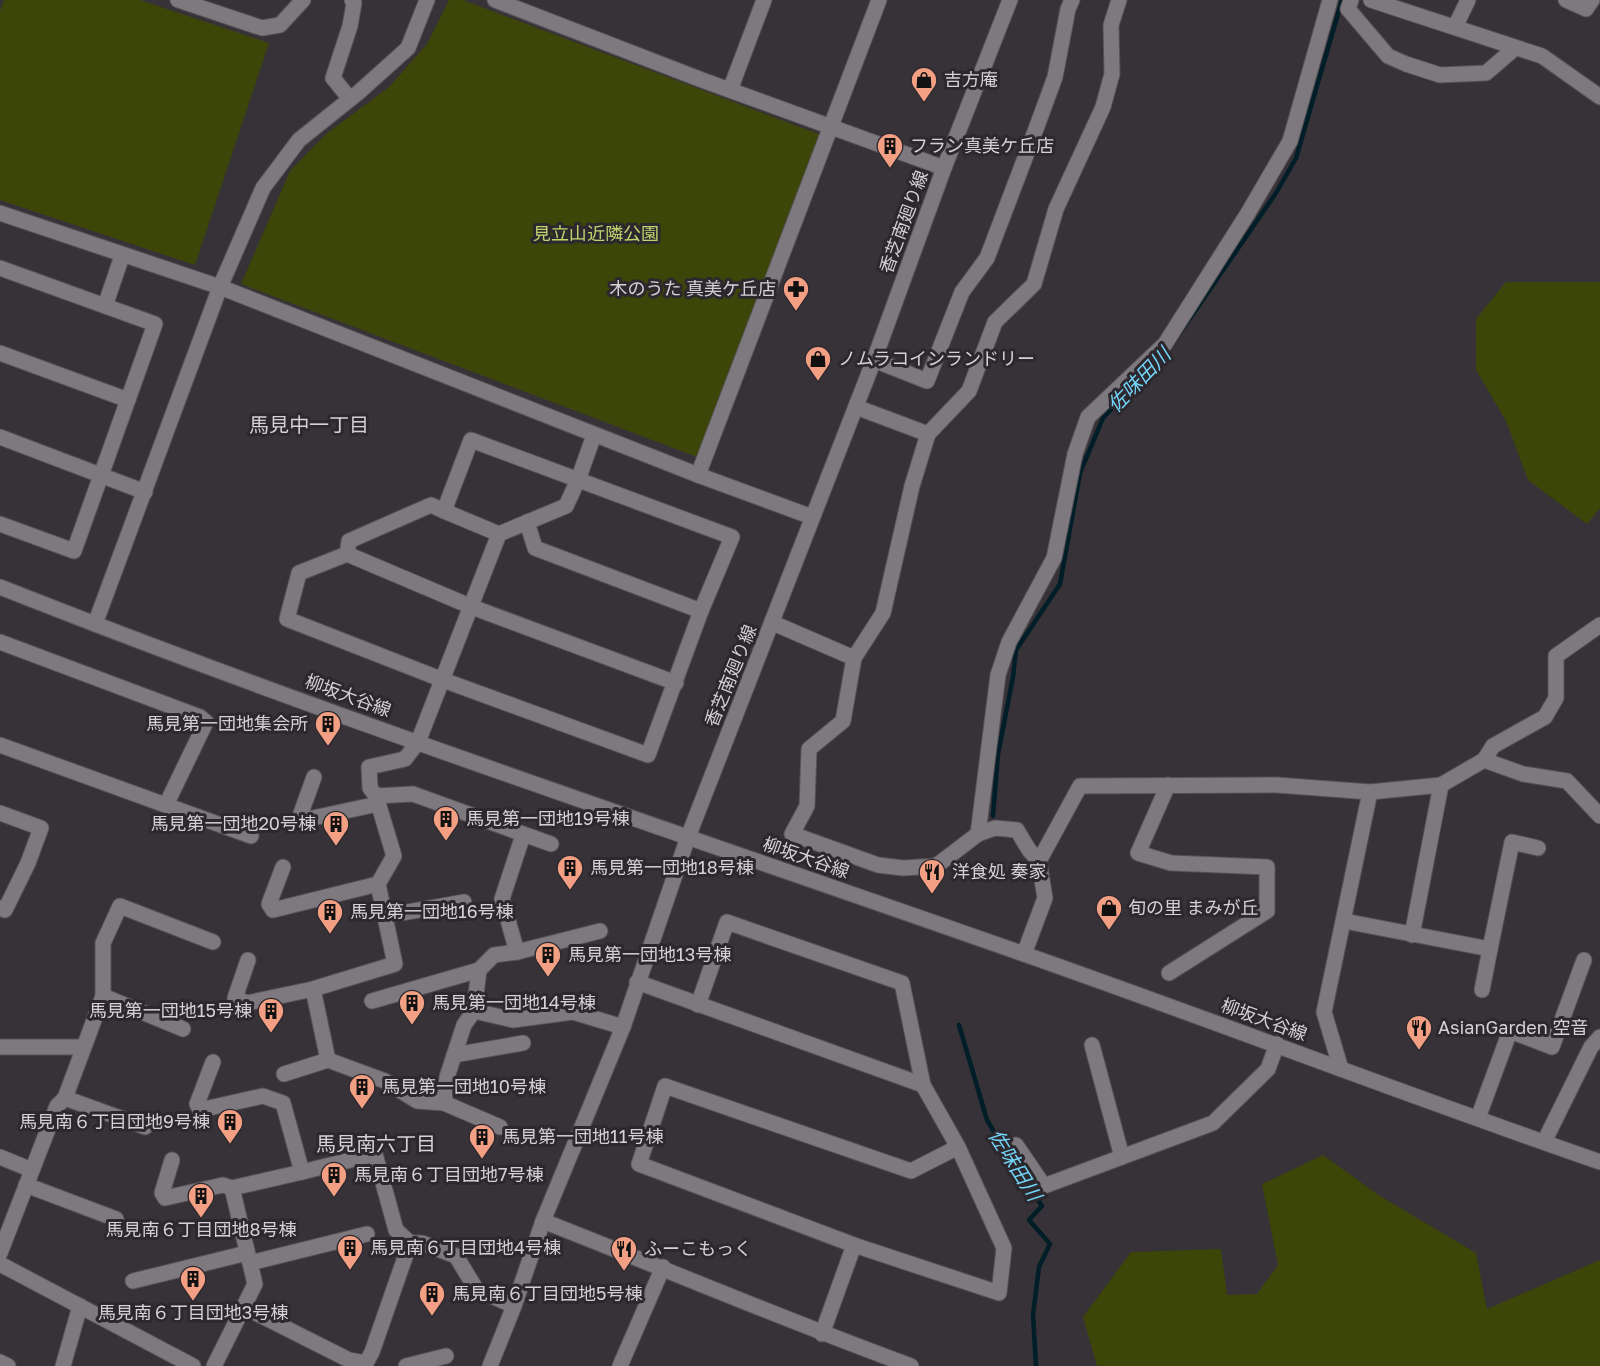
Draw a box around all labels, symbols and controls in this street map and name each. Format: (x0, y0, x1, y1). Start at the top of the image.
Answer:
shop icon: 吉方庵 (909, 65, 939, 103)
place label: 吉方庵 (944, 68, 998, 90)
building icon: フラン真美ケ丘店 (875, 131, 905, 169)
place label: フラン真美ケ丘店 (910, 134, 1054, 156)
street label: 香芝南廻り線 (874, 167, 932, 276)
park label: 見立山近隣公園 (533, 222, 659, 244)
pharmacy icon: 木のうた 真美ケ丘店 (781, 274, 811, 312)
place label: 木のうた 真美ケ丘店 (610, 277, 776, 299)
water label: 佐味田川 (1102, 341, 1176, 416)
shop icon: ノムラコインランドリー (803, 344, 833, 382)
place label: ノムラコインランドリー (838, 347, 1035, 369)
district label: 馬見中一丁目 (249, 412, 369, 436)
street label: 香芝南廻り線 (700, 621, 761, 730)
street label: 柳坂大谷線 (302, 669, 394, 721)
building icon: 馬見第一団地集会所 (313, 709, 343, 747)
place label: 馬見第一団地集会所 (146, 712, 308, 734)
building icon: 馬見第一団地19号棟 (431, 804, 461, 842)
place label: 馬見第一団地19号棟 (466, 807, 630, 829)
building icon: 馬見第一団地20号棟 (321, 809, 351, 847)
place label: 馬見第一団地20号棟 (150, 812, 316, 834)
street label: 柳坂大谷線 (760, 832, 852, 882)
building icon: 馬見第一団地18号棟 (555, 853, 585, 891)
place label: 馬見第一団地18号棟 (590, 856, 754, 878)
restaurant icon: 洋食処 奏家 (917, 857, 947, 895)
place label: 洋食処 奏家 (952, 860, 1047, 882)
shop icon: 旬の里 まみが丘 (1094, 893, 1124, 931)
place label: 旬の里 まみが丘 (1128, 896, 1259, 918)
building icon: 馬見第一団地16号棟 (315, 897, 345, 935)
place label: 馬見第一団地16号棟 (350, 900, 514, 922)
building icon: 馬見第一団地13号棟 (533, 940, 563, 978)
place label: 馬見第一団地13号棟 (568, 943, 731, 965)
building icon: 馬見第一団地14号棟 (397, 988, 427, 1026)
place label: 馬見第一団地14号棟 (432, 991, 596, 1013)
street label: 柳坂大谷線 (1218, 993, 1310, 1045)
building icon: 馬見第一団地15号棟 (256, 996, 286, 1034)
place label: 馬見第一団地15号棟 (89, 999, 252, 1021)
restaurant icon: AsianGarden 空音 (1404, 1013, 1434, 1051)
place label: AsianGarden 空音 (1438, 1016, 1588, 1038)
building icon: 馬見第一団地10号棟 (347, 1072, 377, 1110)
place label: 馬見第一団地10号棟 (382, 1075, 546, 1097)
building icon: 馬見南６丁目団地9号棟 (215, 1107, 245, 1145)
place label: 馬見南６丁目団地9号棟 (19, 1110, 210, 1132)
building icon: 馬見第一団地11号棟 (467, 1122, 497, 1160)
water label: 佐味田川 (984, 1124, 1048, 1206)
place label: 馬見第一団地11号棟 (502, 1125, 663, 1147)
district label: 馬見南六丁目 (316, 1131, 436, 1155)
building icon: 馬見南６丁目団地7号棟 (319, 1160, 349, 1198)
place label: 馬見南６丁目団地7号棟 (354, 1163, 544, 1185)
building icon: 馬見南６丁目団地8号棟 (186, 1181, 216, 1219)
place label: 馬見南６丁目団地8号棟 (106, 1218, 296, 1240)
building icon: 馬見南６丁目団地4号棟 (335, 1233, 365, 1271)
restaurant icon: ふーこもっく (609, 1234, 639, 1272)
place label: 馬見南６丁目団地4号棟 (370, 1236, 561, 1258)
place label: ふーこもっく (644, 1237, 752, 1259)
building icon: 馬見南６丁目団地3号棟 (178, 1264, 208, 1302)
building icon: 馬見南６丁目団地5号棟 (417, 1279, 447, 1317)
place label: 馬見南６丁目団地5号棟 (452, 1282, 642, 1304)
place label: 馬見南６丁目団地3号棟 (98, 1301, 288, 1323)

